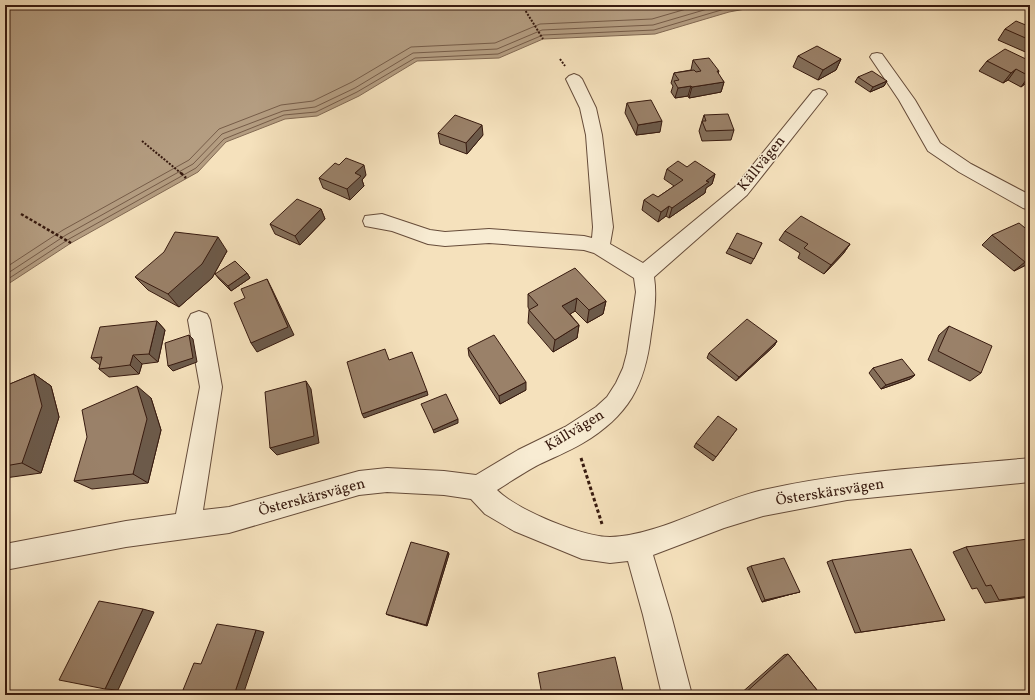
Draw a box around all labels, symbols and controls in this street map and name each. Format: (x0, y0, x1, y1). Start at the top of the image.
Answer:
street label: Källvägen (733, 132, 791, 196)
street label: Källvägen (541, 405, 609, 457)
street label: Österskärsvägen (256, 474, 368, 522)
street label: Österskärsvägen (774, 474, 886, 512)

